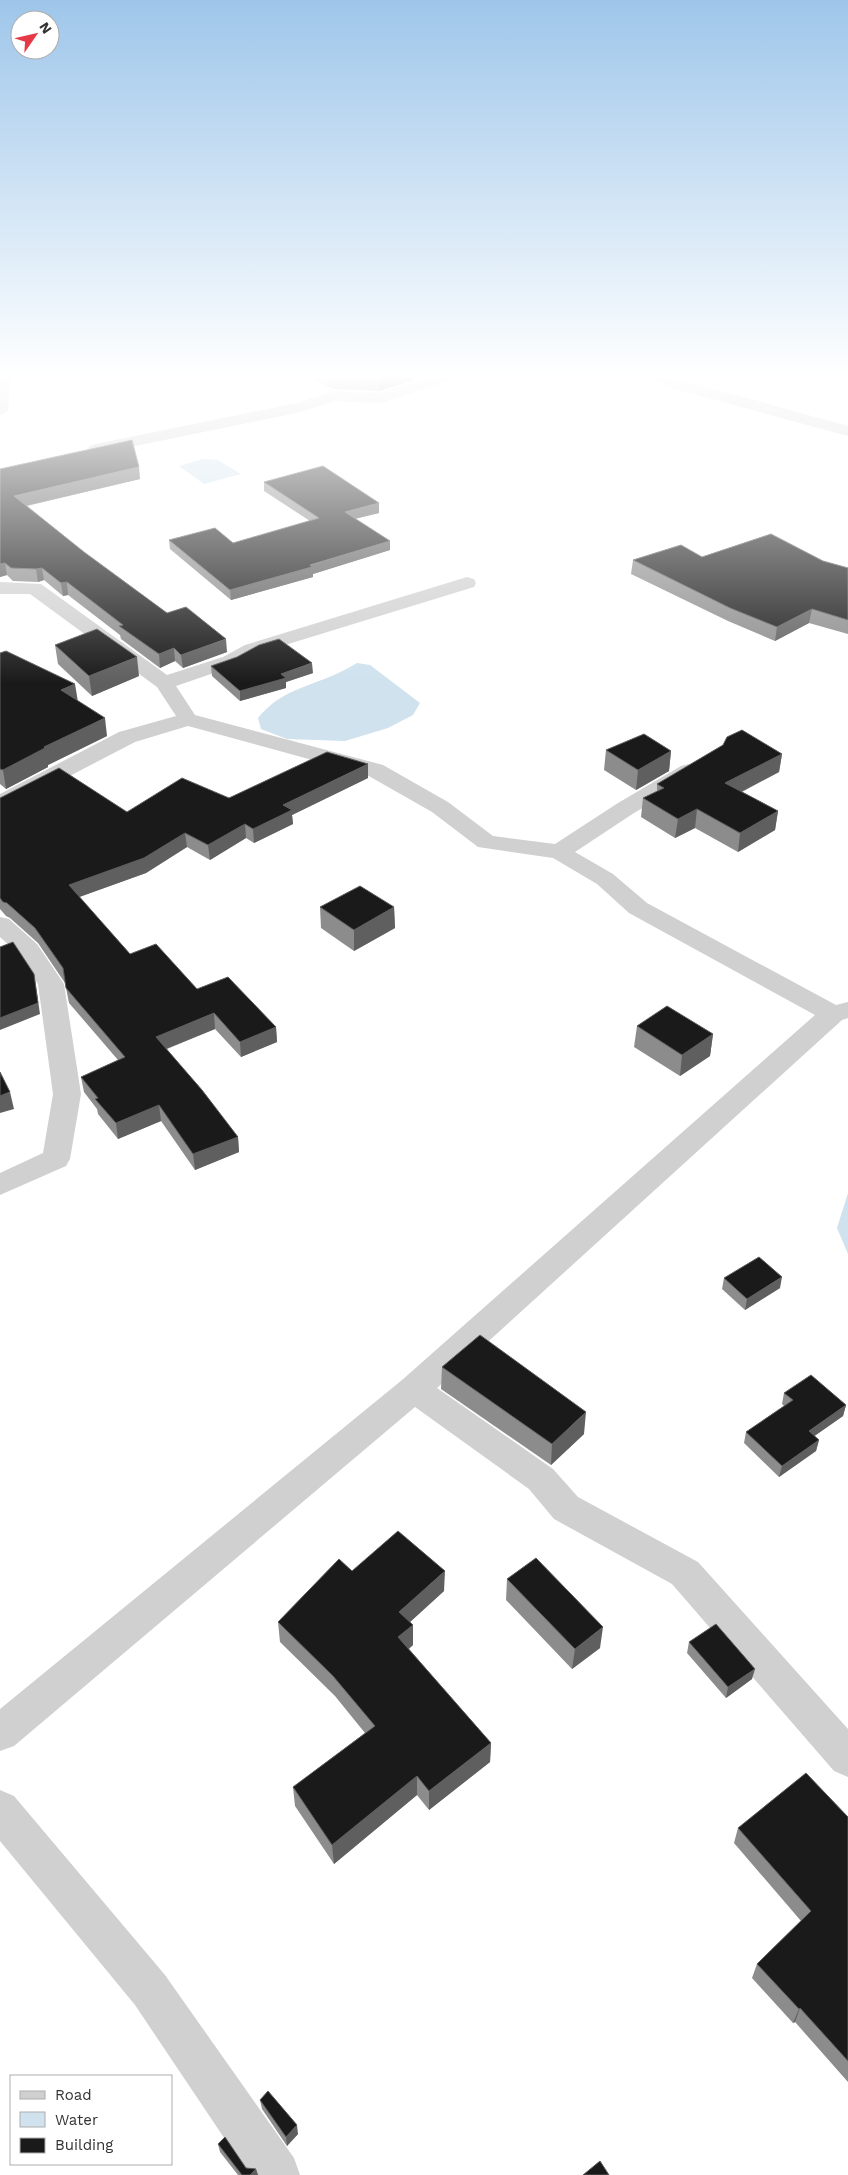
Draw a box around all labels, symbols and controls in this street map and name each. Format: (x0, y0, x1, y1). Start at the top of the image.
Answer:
north arrow (10, 10, 60, 60)
text: N (36, 19, 55, 37)
legend (10, 2075, 172, 2165)
text: Road (55, 2086, 92, 2104)
text: Water (55, 2111, 98, 2129)
text: Building (55, 2136, 113, 2154)

